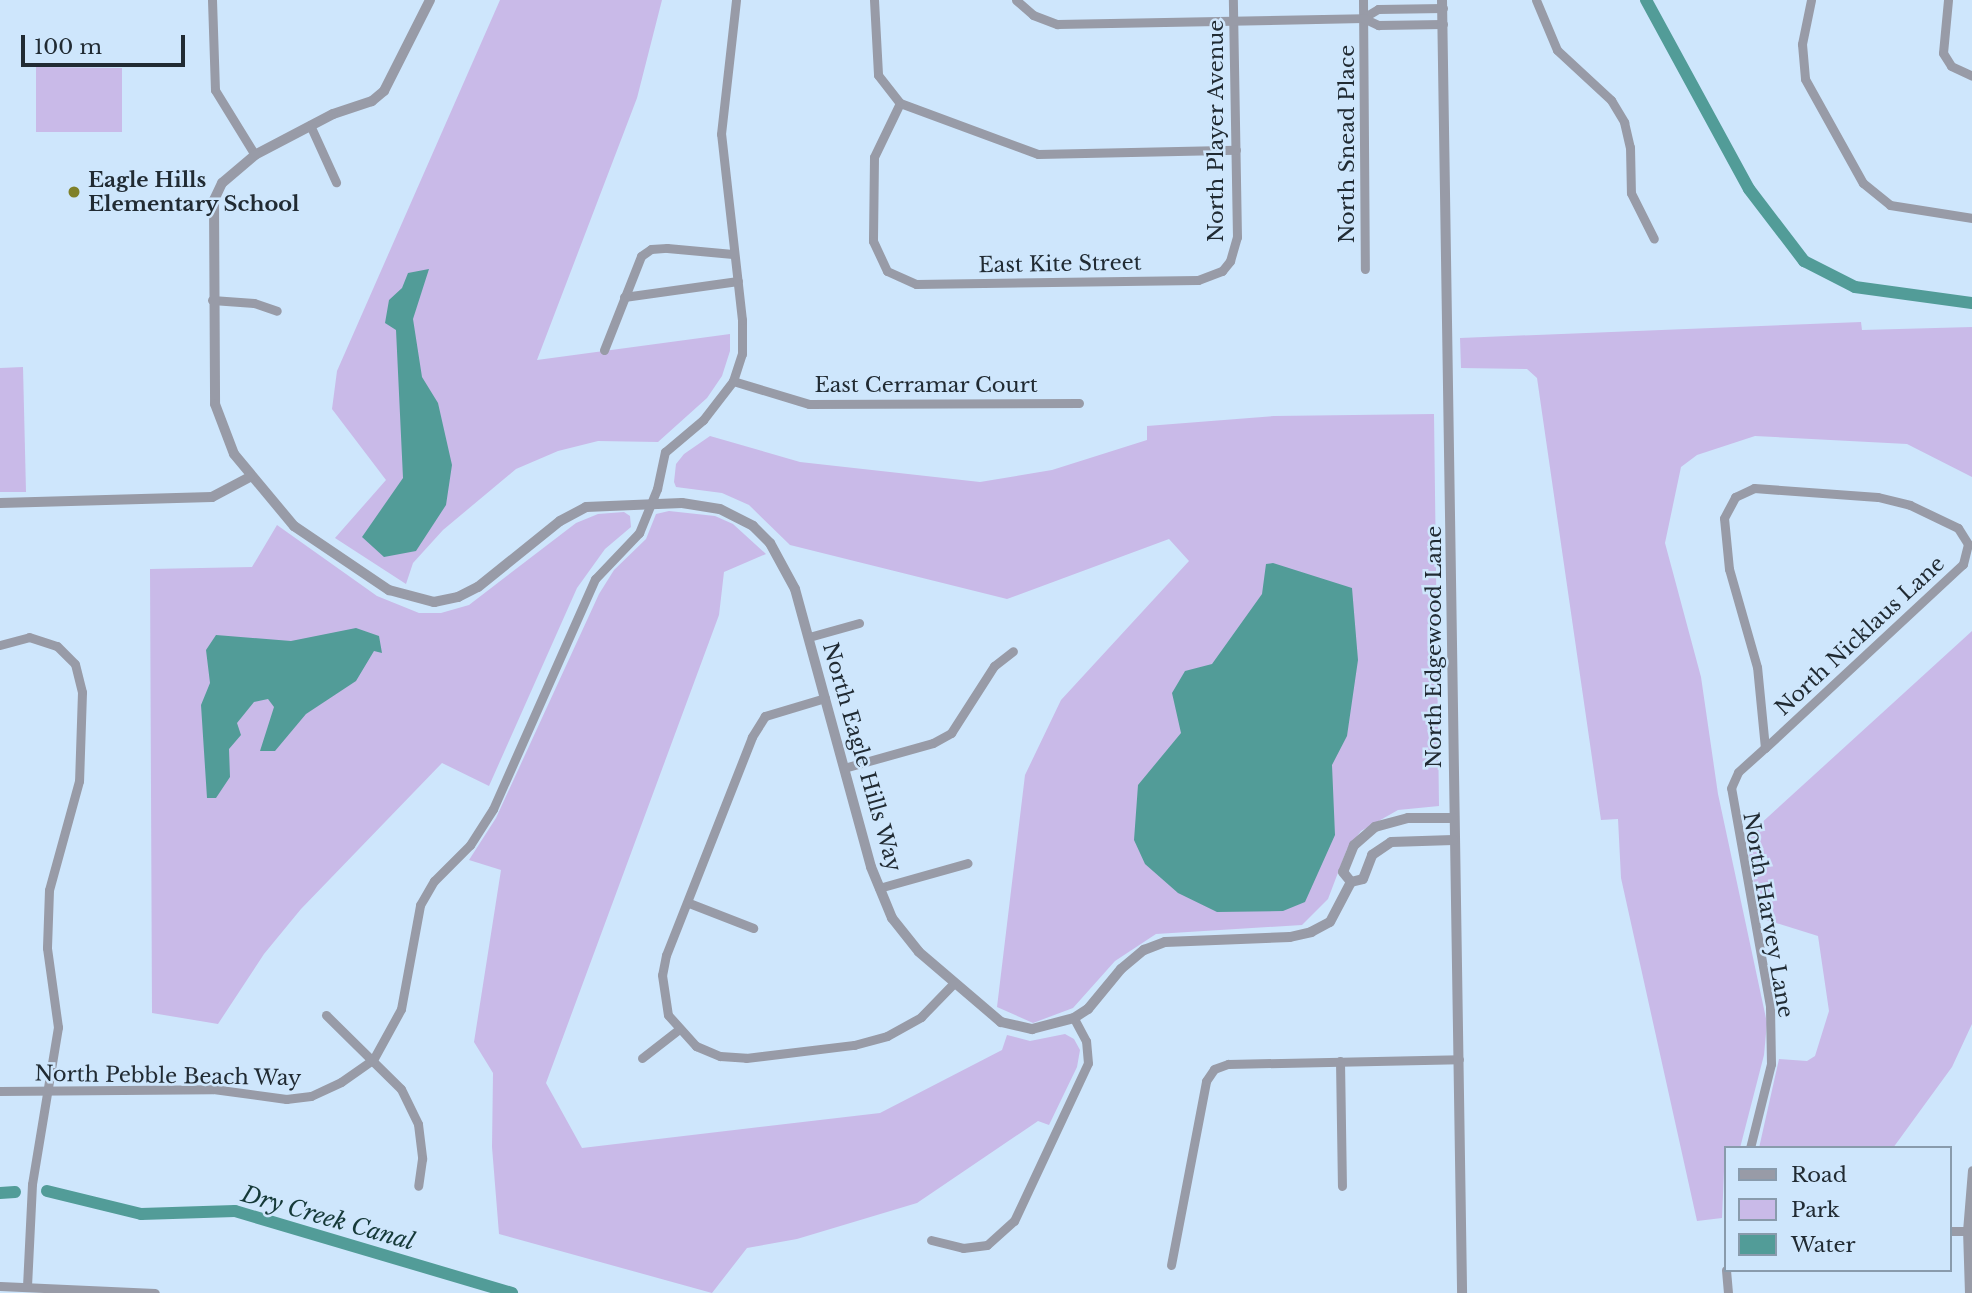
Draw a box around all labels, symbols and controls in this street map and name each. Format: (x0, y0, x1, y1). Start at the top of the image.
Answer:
street label: North Player Avenue (1203, 19, 1229, 243)
scale bar (24, 21, 189, 65)
text: 100 m (34, 34, 102, 60)
street label: North Snead Place (1334, 45, 1360, 243)
place label: Eagle Hills Elementary School (88, 167, 300, 217)
marker: Eagle Hills Elementary School (66, 184, 82, 200)
street label: East Kite Street (978, 250, 1142, 278)
street label: East Cerramar Court (814, 372, 1038, 398)
street label: North Edgewood Lane (1421, 526, 1447, 768)
street label: North Nicklaus Lane (1770, 551, 1950, 721)
street label: North Eagle Hills Way (817, 639, 907, 875)
street label: North Harvey Lane (1737, 810, 1799, 1020)
street label: North Pebble Beach Way (34, 1061, 302, 1091)
legend (1724, 1146, 1951, 1272)
text: Road (1791, 1162, 1847, 1188)
water label: Dry Creek Canal (238, 1180, 418, 1256)
text: Park (1791, 1197, 1840, 1223)
text: Water (1791, 1232, 1855, 1258)

